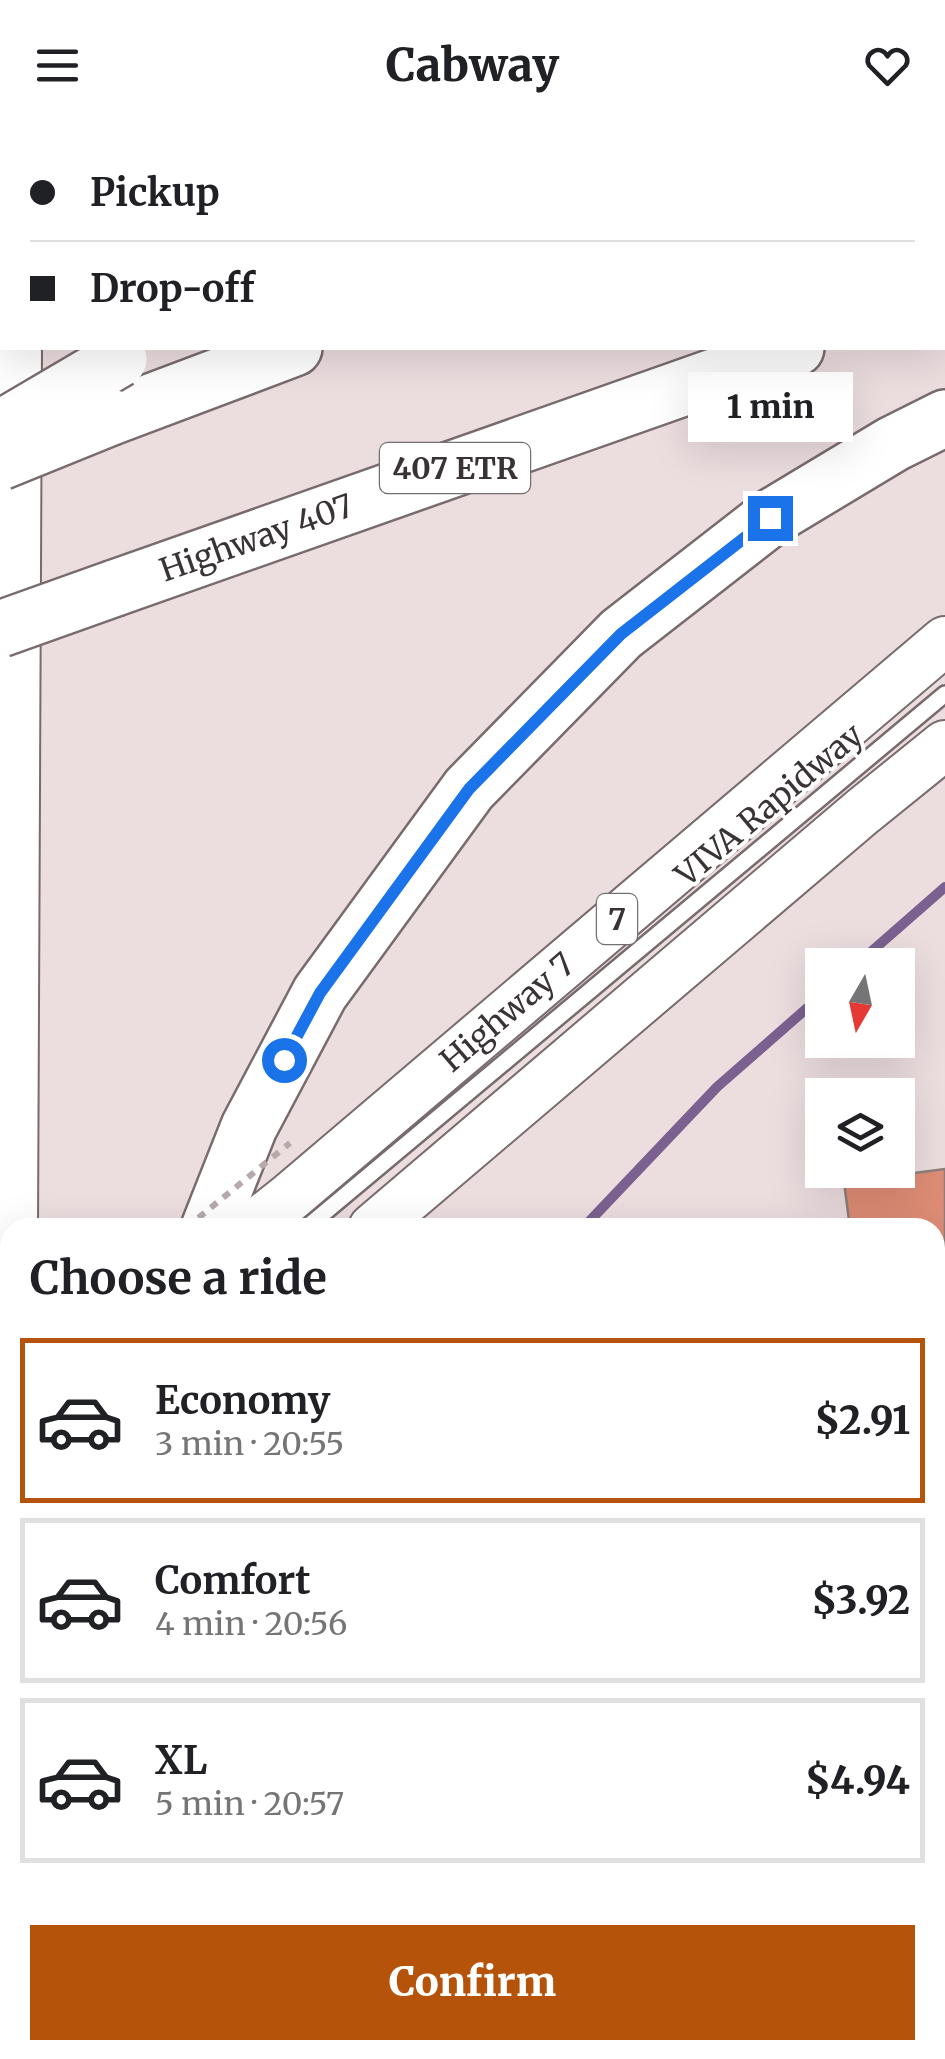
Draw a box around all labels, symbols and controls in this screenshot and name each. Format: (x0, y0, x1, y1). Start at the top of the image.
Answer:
text: Cabway (386, 37, 559, 93)
icon: menu (30, 38, 85, 93)
icon: heart (860, 38, 915, 93)
text: Pickup (90, 169, 220, 216)
text: Drop-off (90, 265, 255, 312)
callout: 1 min (688, 373, 852, 443)
text: 1 min (727, 387, 814, 427)
road number: 407 ETR (380, 443, 530, 493)
street label: Highway 407 (154, 486, 358, 591)
route end (748, 496, 793, 541)
street label: VIVA Rapidway (666, 715, 871, 896)
road number: 7 (597, 894, 637, 944)
street label: Highway 7 (432, 944, 583, 1080)
north arrow (805, 948, 915, 1058)
map controls (805, 948, 915, 1188)
route start (262, 1038, 307, 1083)
button: layers (805, 1078, 915, 1188)
text: Choose a ride (30, 1250, 327, 1306)
icon: car (35, 1376, 125, 1466)
text: Economy (155, 1377, 330, 1424)
text: $2.91 (815, 1397, 910, 1444)
text: 3 min · 20:55 (155, 1424, 344, 1464)
icon: car (35, 1556, 125, 1646)
text: Comfort (155, 1557, 311, 1604)
text: $3.92 (812, 1577, 910, 1624)
text: 4 min · 20:56 (155, 1604, 347, 1644)
icon: car (35, 1736, 125, 1826)
text: XL (155, 1737, 207, 1784)
text: $4.94 (805, 1757, 910, 1804)
text: 5 min · 20:57 (155, 1784, 344, 1824)
button: Confirm (30, 1925, 915, 2040)

